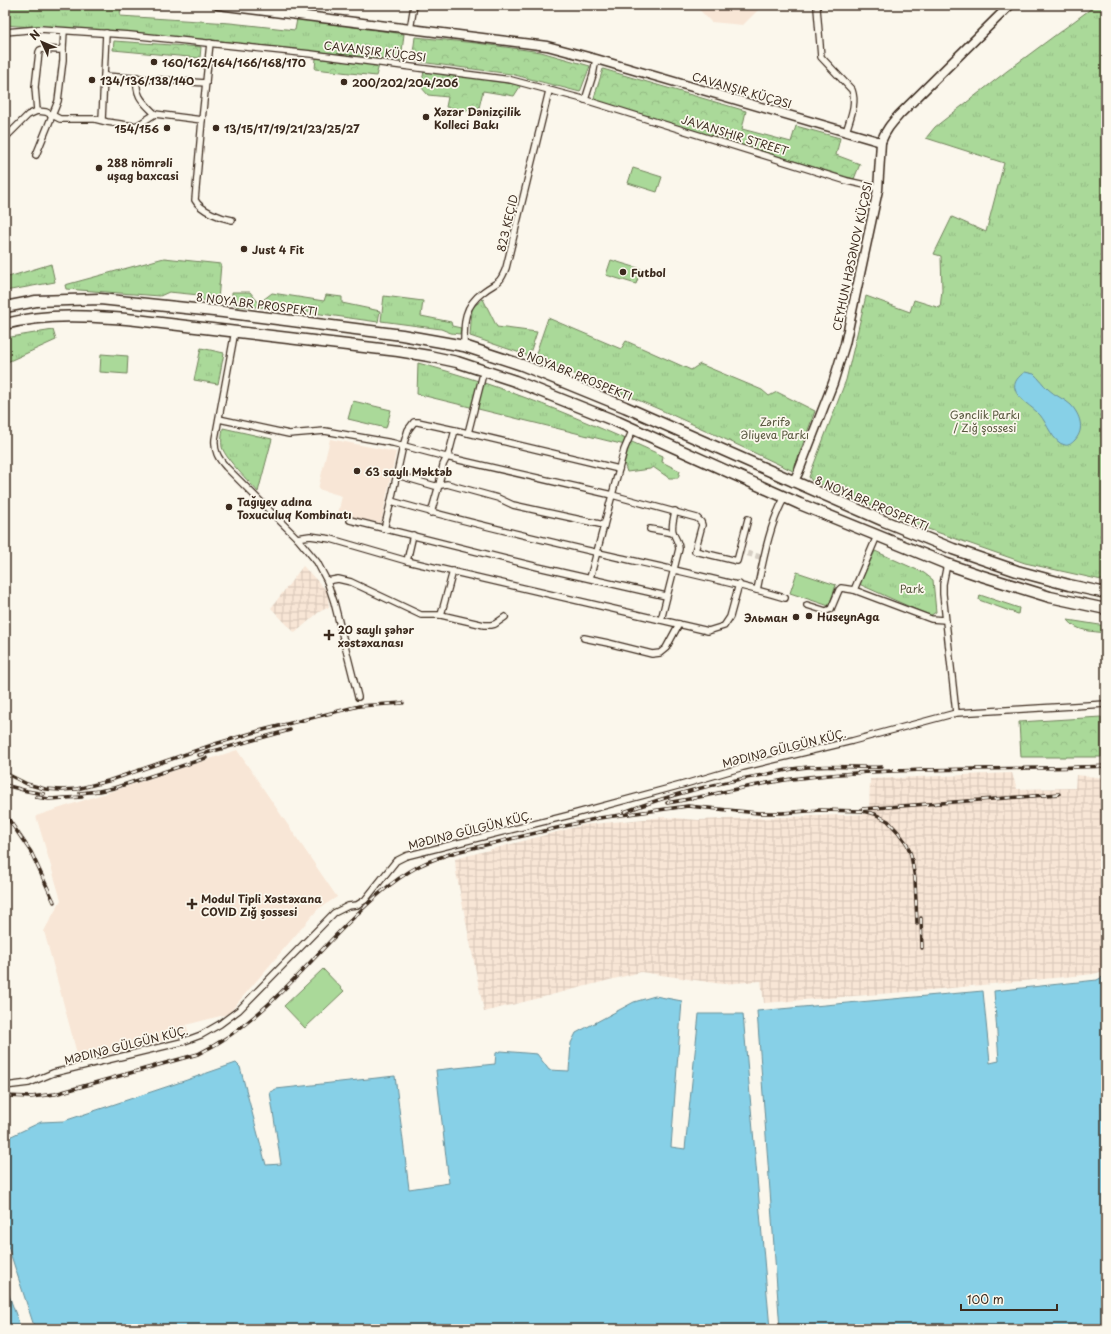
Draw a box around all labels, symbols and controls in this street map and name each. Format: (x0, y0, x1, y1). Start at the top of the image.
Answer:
north arrow (22, 22, 62, 62)
text: N (25, 25, 44, 44)
street label: CAVANŞIR KÜÇƏSI (323, 36, 427, 66)
place label: 160/162/164/166/168/170 (162, 54, 306, 71)
marker: 160/162/164/166/168/170 (149, 57, 159, 67)
street label: CAVANŞIR KÜÇƏSI (690, 68, 794, 112)
place label: 134/136/138/140 (100, 72, 194, 89)
place label: 200/202/204/206 (352, 74, 458, 91)
marker: 134/136/138/140 (87, 75, 97, 85)
marker: 200/202/204/206 (339, 77, 349, 87)
place label: Xəzər Dənizçilik Kolleci Bakı (434, 103, 522, 133)
street label: JAVANSHIR STREET (679, 111, 791, 159)
marker: Xəzər Dənizçilik Kolleci Bakı (421, 112, 431, 122)
place label: 154/156 (115, 120, 159, 137)
place label: 13/15/17/19/21/23/25/27 (224, 120, 360, 137)
marker: 154/156 (162, 123, 172, 133)
marker: 13/15/17/19/21/23/25/27 (211, 123, 221, 133)
place label: 288 nömrəli uşag baxcasi (107, 154, 179, 184)
marker: 288 nömrəli uşag baxcasi (94, 163, 104, 173)
street label: CEYHUN HƏSƏNOV KÜÇƏSI (828, 180, 876, 332)
street label: 823 KEÇID (492, 193, 522, 253)
place label: Just 4 Fit (252, 241, 304, 258)
marker: Just 4 Fit (239, 244, 249, 254)
place label: Futbol (631, 264, 666, 281)
marker: Futbol (618, 267, 628, 277)
street label: 8 NOYABR PROSPEKTI (195, 288, 319, 320)
street label: 8 NOYABR PROSPEKTI (515, 343, 635, 405)
park label: Gənclik Parkı / Zığ şossesi (950, 406, 1020, 436)
park label: Zərifə Əliyeva Parkı (741, 413, 809, 443)
place label: 63 saylı Məktəb (365, 463, 452, 480)
marker: 63 saylı Məktəb (352, 466, 362, 476)
street label: 8 NOYABR PROSPEKTI (812, 471, 932, 535)
place label: Tağıyev adına Toxuculuq Kombinatı (237, 493, 351, 523)
marker: Tağıyev adına Toxuculuq Kombinatı (224, 502, 234, 512)
park label: Park (900, 580, 925, 597)
place label: HuseynAga (817, 608, 880, 625)
place label: Эльман (744, 609, 788, 626)
marker: HuseynAga (804, 611, 814, 621)
marker: Эльман (791, 612, 801, 622)
place label: 20 saylı şəhər xəstəxanası (338, 621, 414, 651)
marker: 20 saylı şəhər xəstəxanası (323, 629, 335, 641)
street label: MƏDINƏ GÜLGÜN KÜÇ. (720, 724, 848, 772)
street label: MƏDINƏ GÜLGÜN KÜÇ. (406, 806, 534, 854)
place label: Modul Tipli Xəstəxana COVID Zığ şossesi (201, 890, 322, 920)
marker: Modul Tipli Xəstəxana COVID Zığ şossesi (186, 898, 198, 910)
street label: MƏDINƏ GÜLGÜN KÜÇ. (62, 1021, 190, 1069)
scale bar (961, 1286, 1057, 1312)
text: 100 m (967, 1290, 1004, 1308)

